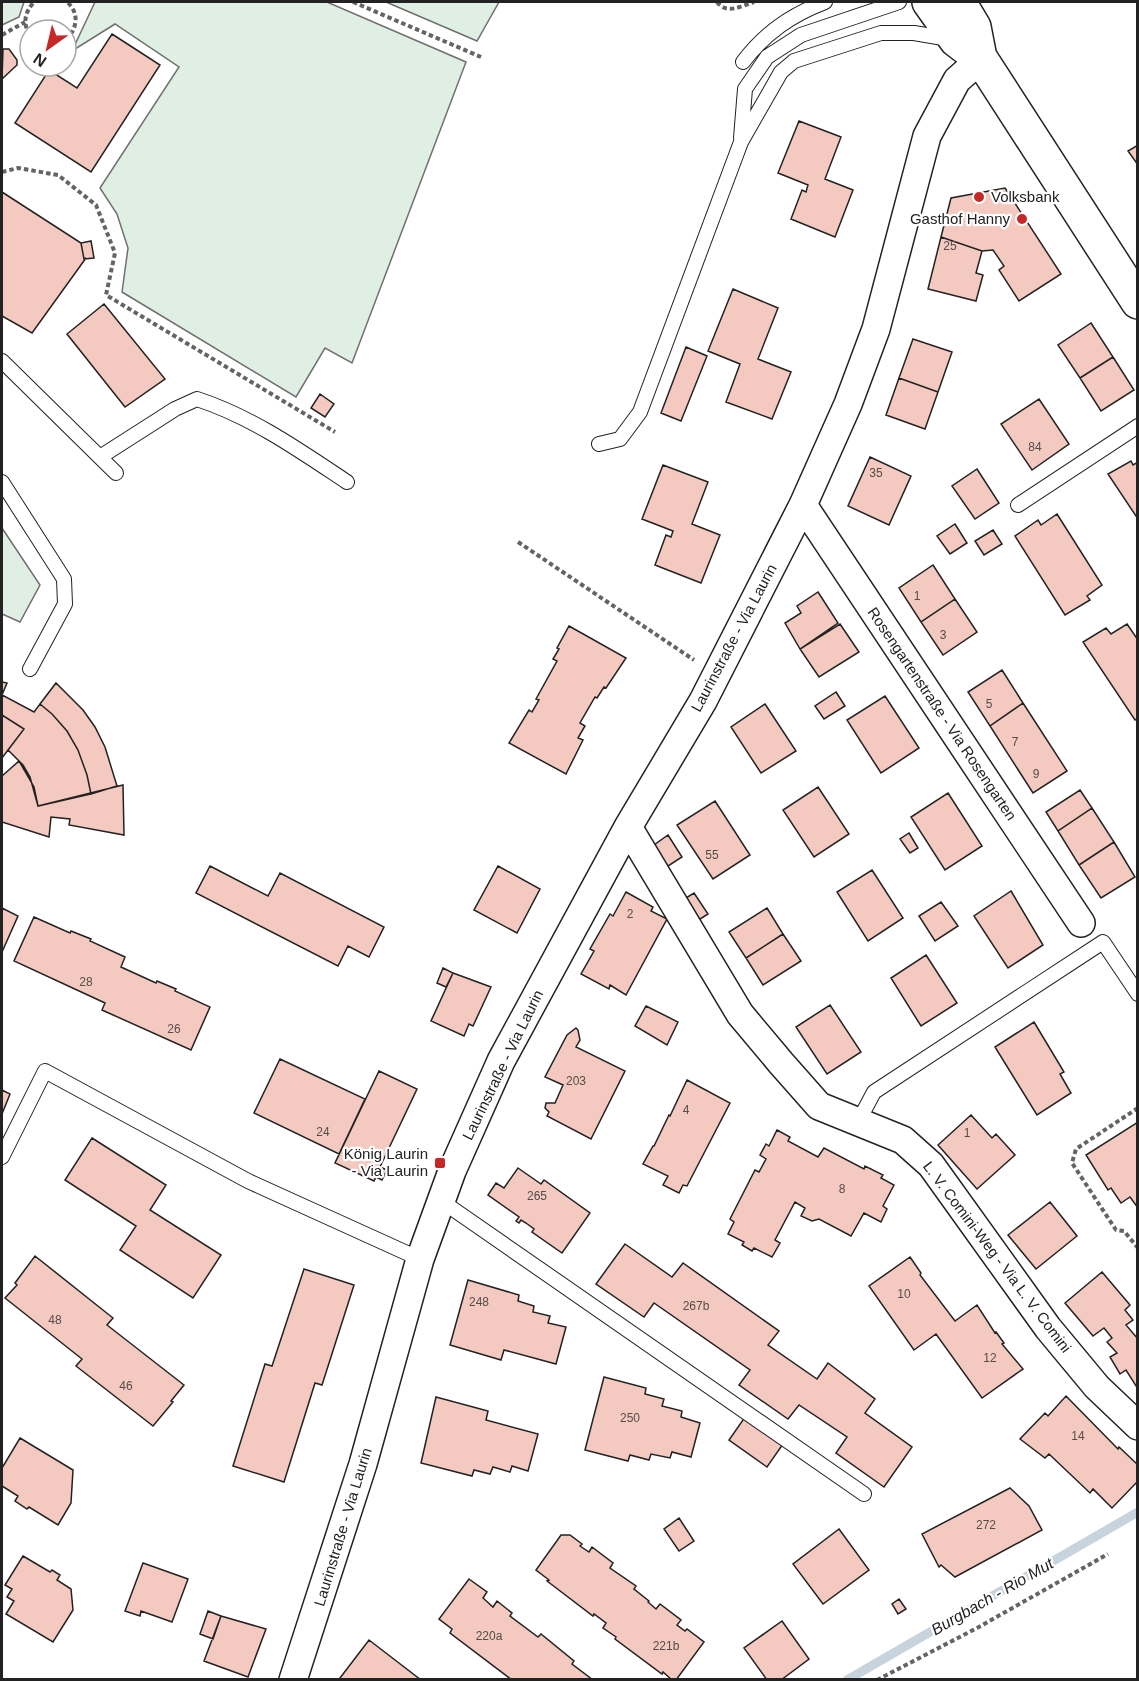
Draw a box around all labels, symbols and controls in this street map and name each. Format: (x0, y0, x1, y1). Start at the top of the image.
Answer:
north arrow (18, 18, 78, 78)
text: N (30, 50, 49, 70)
place label: Volksbank (991, 188, 1060, 205)
marker: Volksbank (972, 190, 986, 204)
place label: Gasthof Hanny (910, 210, 1010, 227)
marker: Gasthof Hanny (1015, 212, 1029, 226)
house number: 25 (943, 239, 957, 253)
house number: 84 (1028, 440, 1042, 454)
house number: 35 (869, 466, 883, 480)
street label: Laurinstraße - Via Laurin (687, 561, 780, 715)
house number: 1 (914, 589, 921, 603)
street label: Rosengartenstraße - Via Rosengarten (865, 604, 1020, 823)
house number: 3 (940, 628, 947, 642)
house number: 5 (986, 697, 993, 711)
house number: 7 (1012, 735, 1019, 749)
house number: 9 (1033, 767, 1040, 781)
house number: 55 (705, 848, 719, 862)
house number: 2 (627, 907, 634, 921)
house number: 28 (79, 975, 93, 989)
street label: Laurinstraße - Via Laurin (459, 987, 546, 1143)
house number: 26 (167, 1022, 181, 1036)
house number: 203 (566, 1074, 586, 1088)
house number: 4 (683, 1103, 690, 1117)
house number: 24 (316, 1125, 330, 1139)
house number: 1 (964, 1126, 971, 1140)
place label: König Laurin - Via Laurin (344, 1145, 428, 1179)
marker: König Laurin - Via Laurin (433, 1156, 447, 1170)
street label: L. V. Comini-Weg - Via L. V. Comini (920, 1158, 1075, 1356)
house number: 8 (839, 1182, 846, 1196)
house number: 265 (527, 1189, 547, 1203)
house number: 10 (897, 1287, 911, 1301)
house number: 248 (469, 1295, 489, 1309)
house number: 267b (683, 1299, 710, 1313)
house number: 48 (48, 1313, 62, 1327)
house number: 12 (983, 1351, 997, 1365)
house number: 46 (119, 1379, 133, 1393)
house number: 250 (620, 1411, 640, 1425)
house number: 14 (1071, 1429, 1085, 1443)
street label: Laurinstraße - Via Laurin (310, 1446, 375, 1608)
house number: 272 (976, 1518, 996, 1532)
water label: Burgbach - Rio Mut (928, 1554, 1057, 1638)
house number: 220a (476, 1629, 503, 1643)
house number: 221b (653, 1639, 680, 1653)

